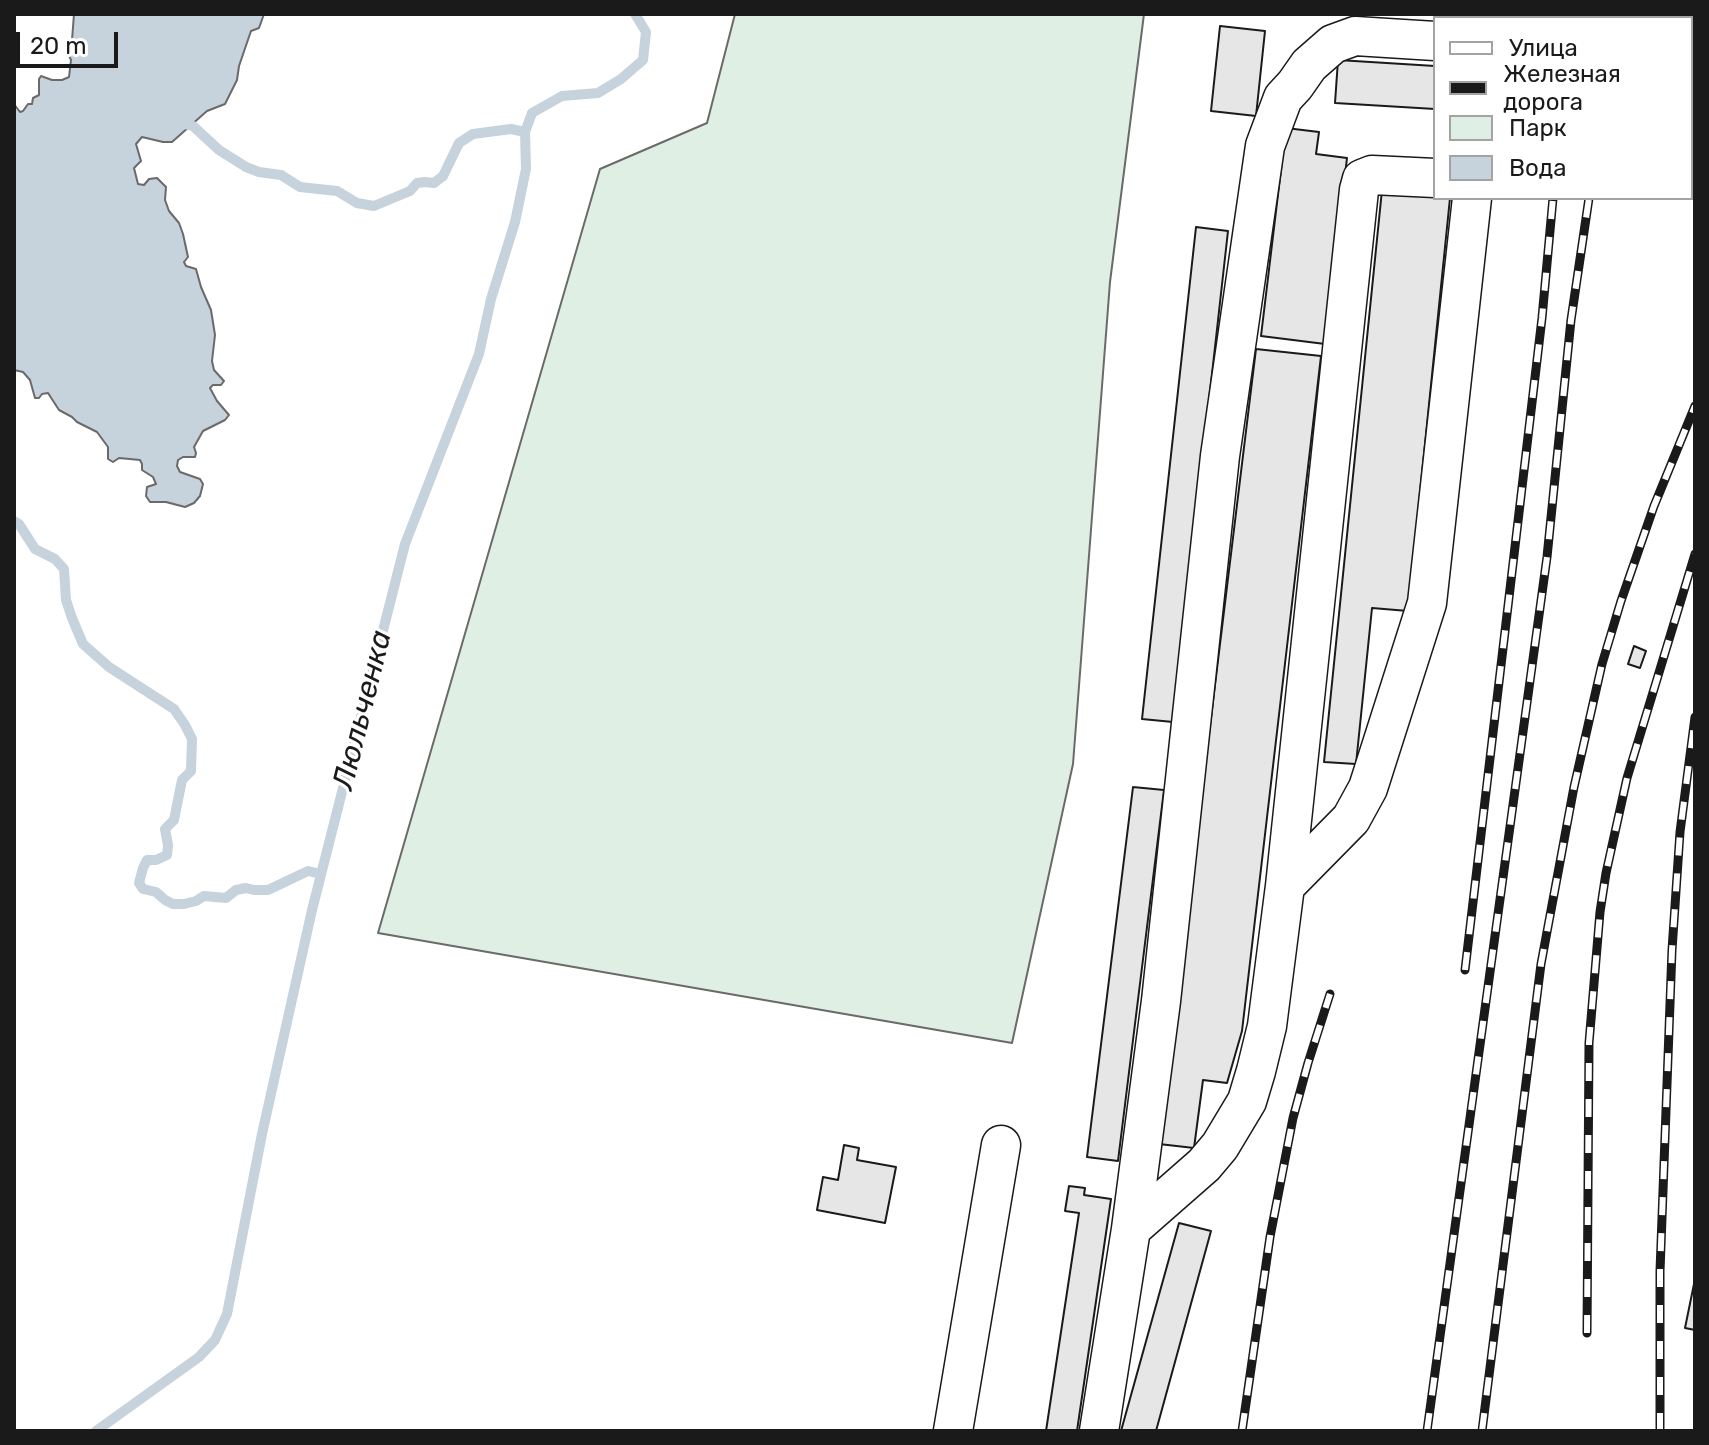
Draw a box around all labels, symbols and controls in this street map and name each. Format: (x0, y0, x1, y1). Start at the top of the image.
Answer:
scale bar (20, 16, 122, 66)
legend (1433, 16, 1693, 200)
text: 20 m (30, 32, 87, 60)
text: Улица (1509, 34, 1578, 62)
text: Железная дорога (1503, 60, 1621, 116)
text: Парк (1509, 114, 1567, 142)
text: Вода (1509, 154, 1566, 182)
water label: Люльченка (326, 627, 400, 793)

